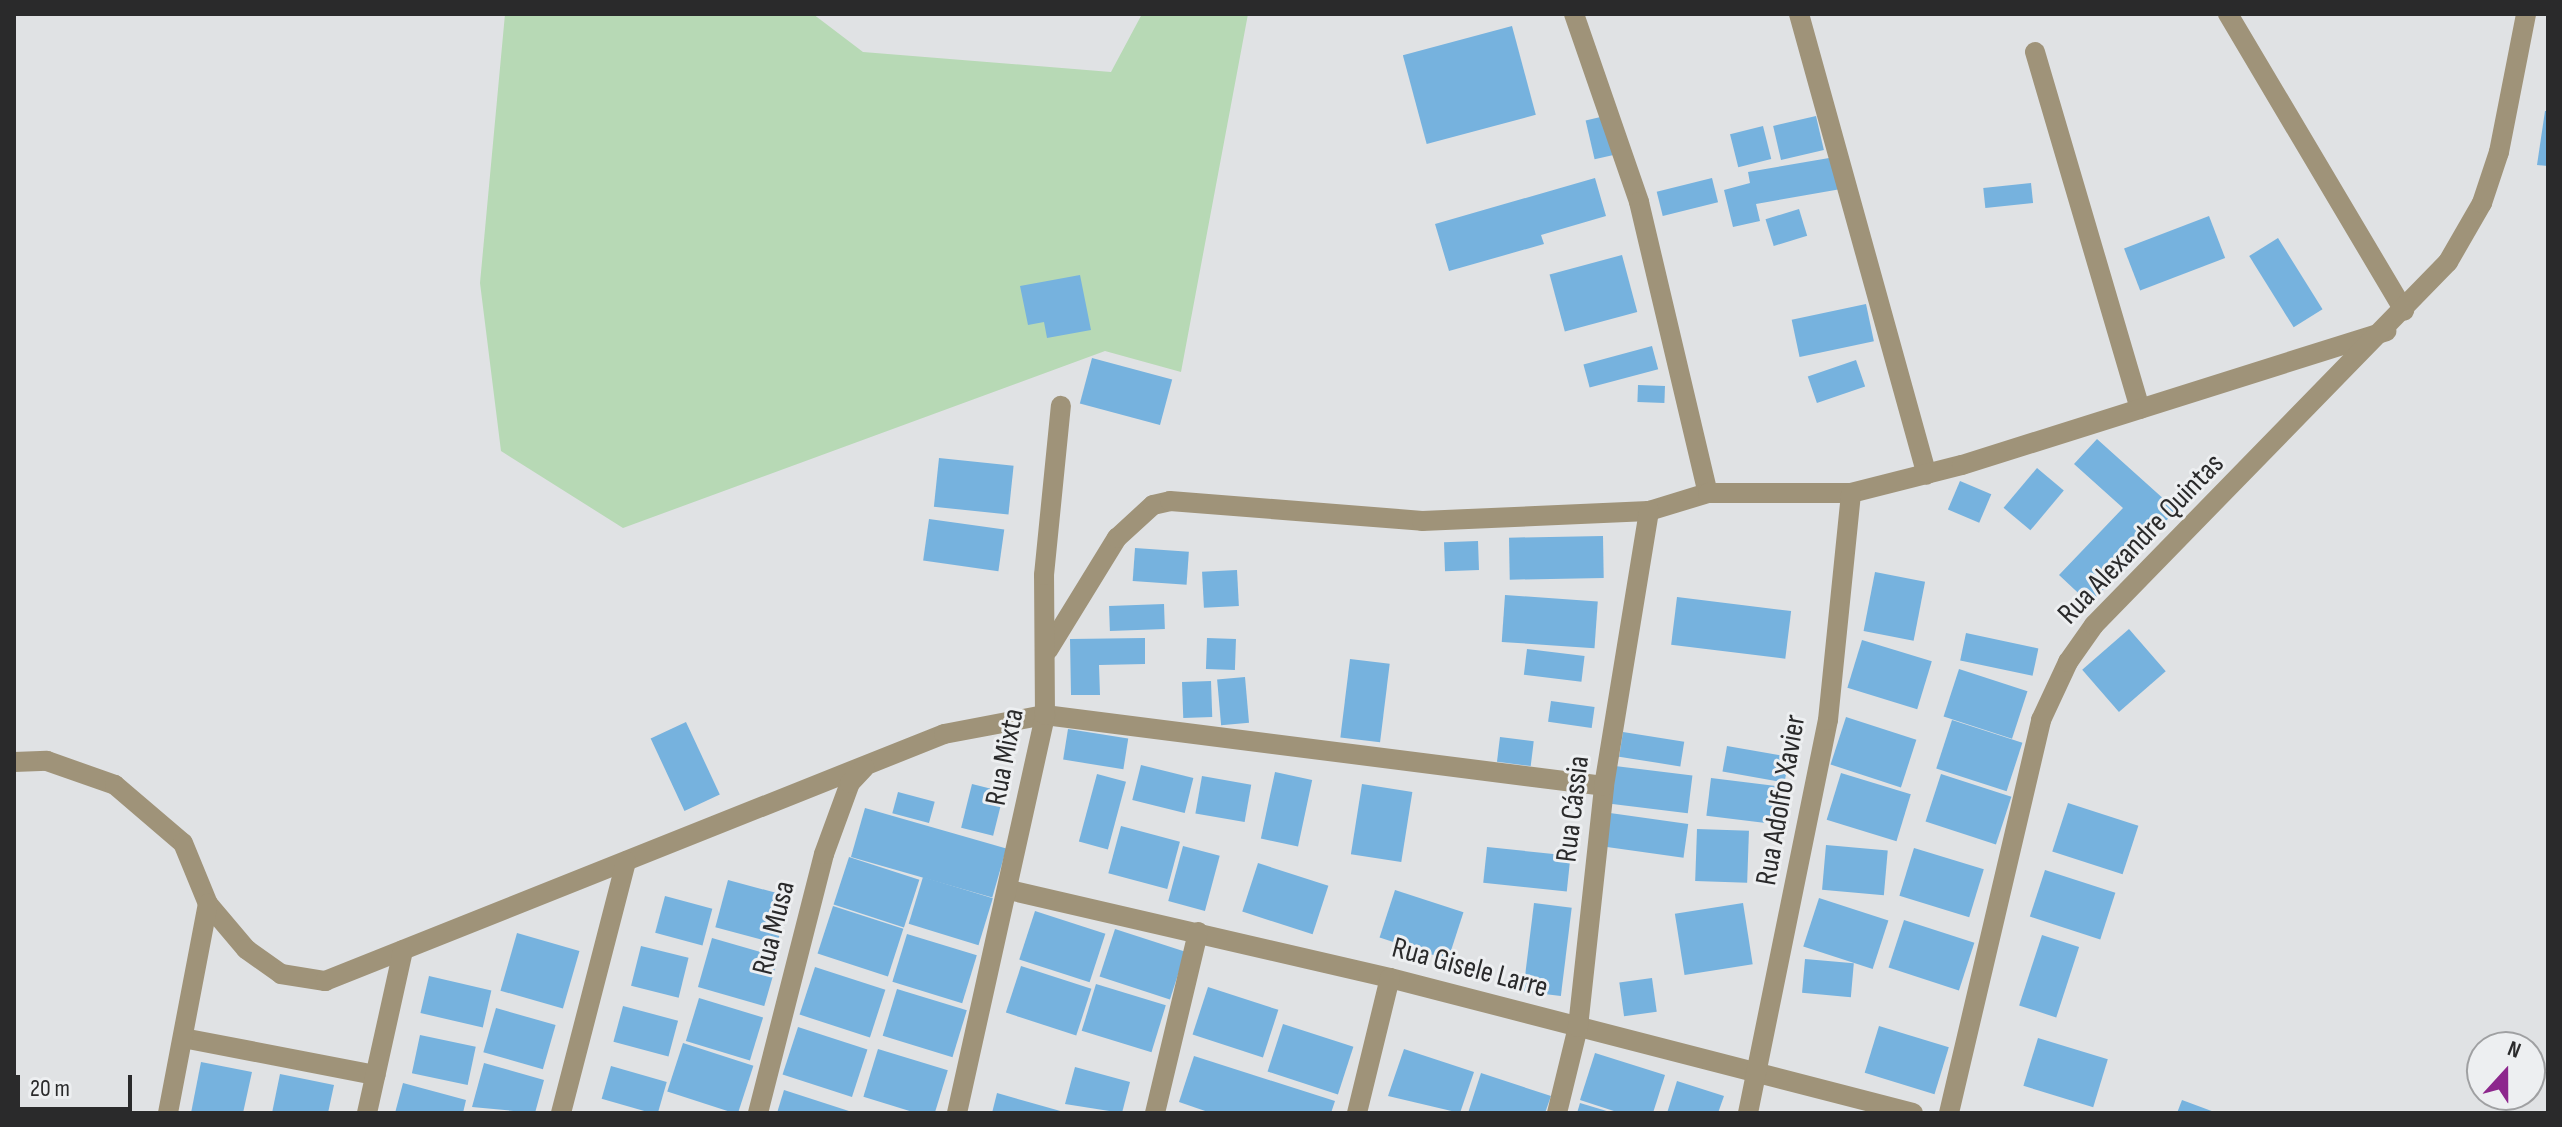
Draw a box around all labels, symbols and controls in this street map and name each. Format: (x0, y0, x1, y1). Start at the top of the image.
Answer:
street label: Rua Alexandre Quintas (2050, 446, 2232, 632)
street label: Rua Mixta (978, 706, 1032, 808)
street label: Rua Adolfo Xavier (1748, 712, 1814, 888)
street label: Rua Cássia (1549, 754, 1597, 864)
street label: Rua Musa (745, 877, 803, 979)
street label: Rua Gisele Larre (1388, 930, 1552, 1006)
north arrow (2466, 1031, 2546, 1111)
text: N (2504, 1035, 2524, 1065)
scale bar (20, 1059, 136, 1109)
text: 20 m (30, 1074, 70, 1103)

